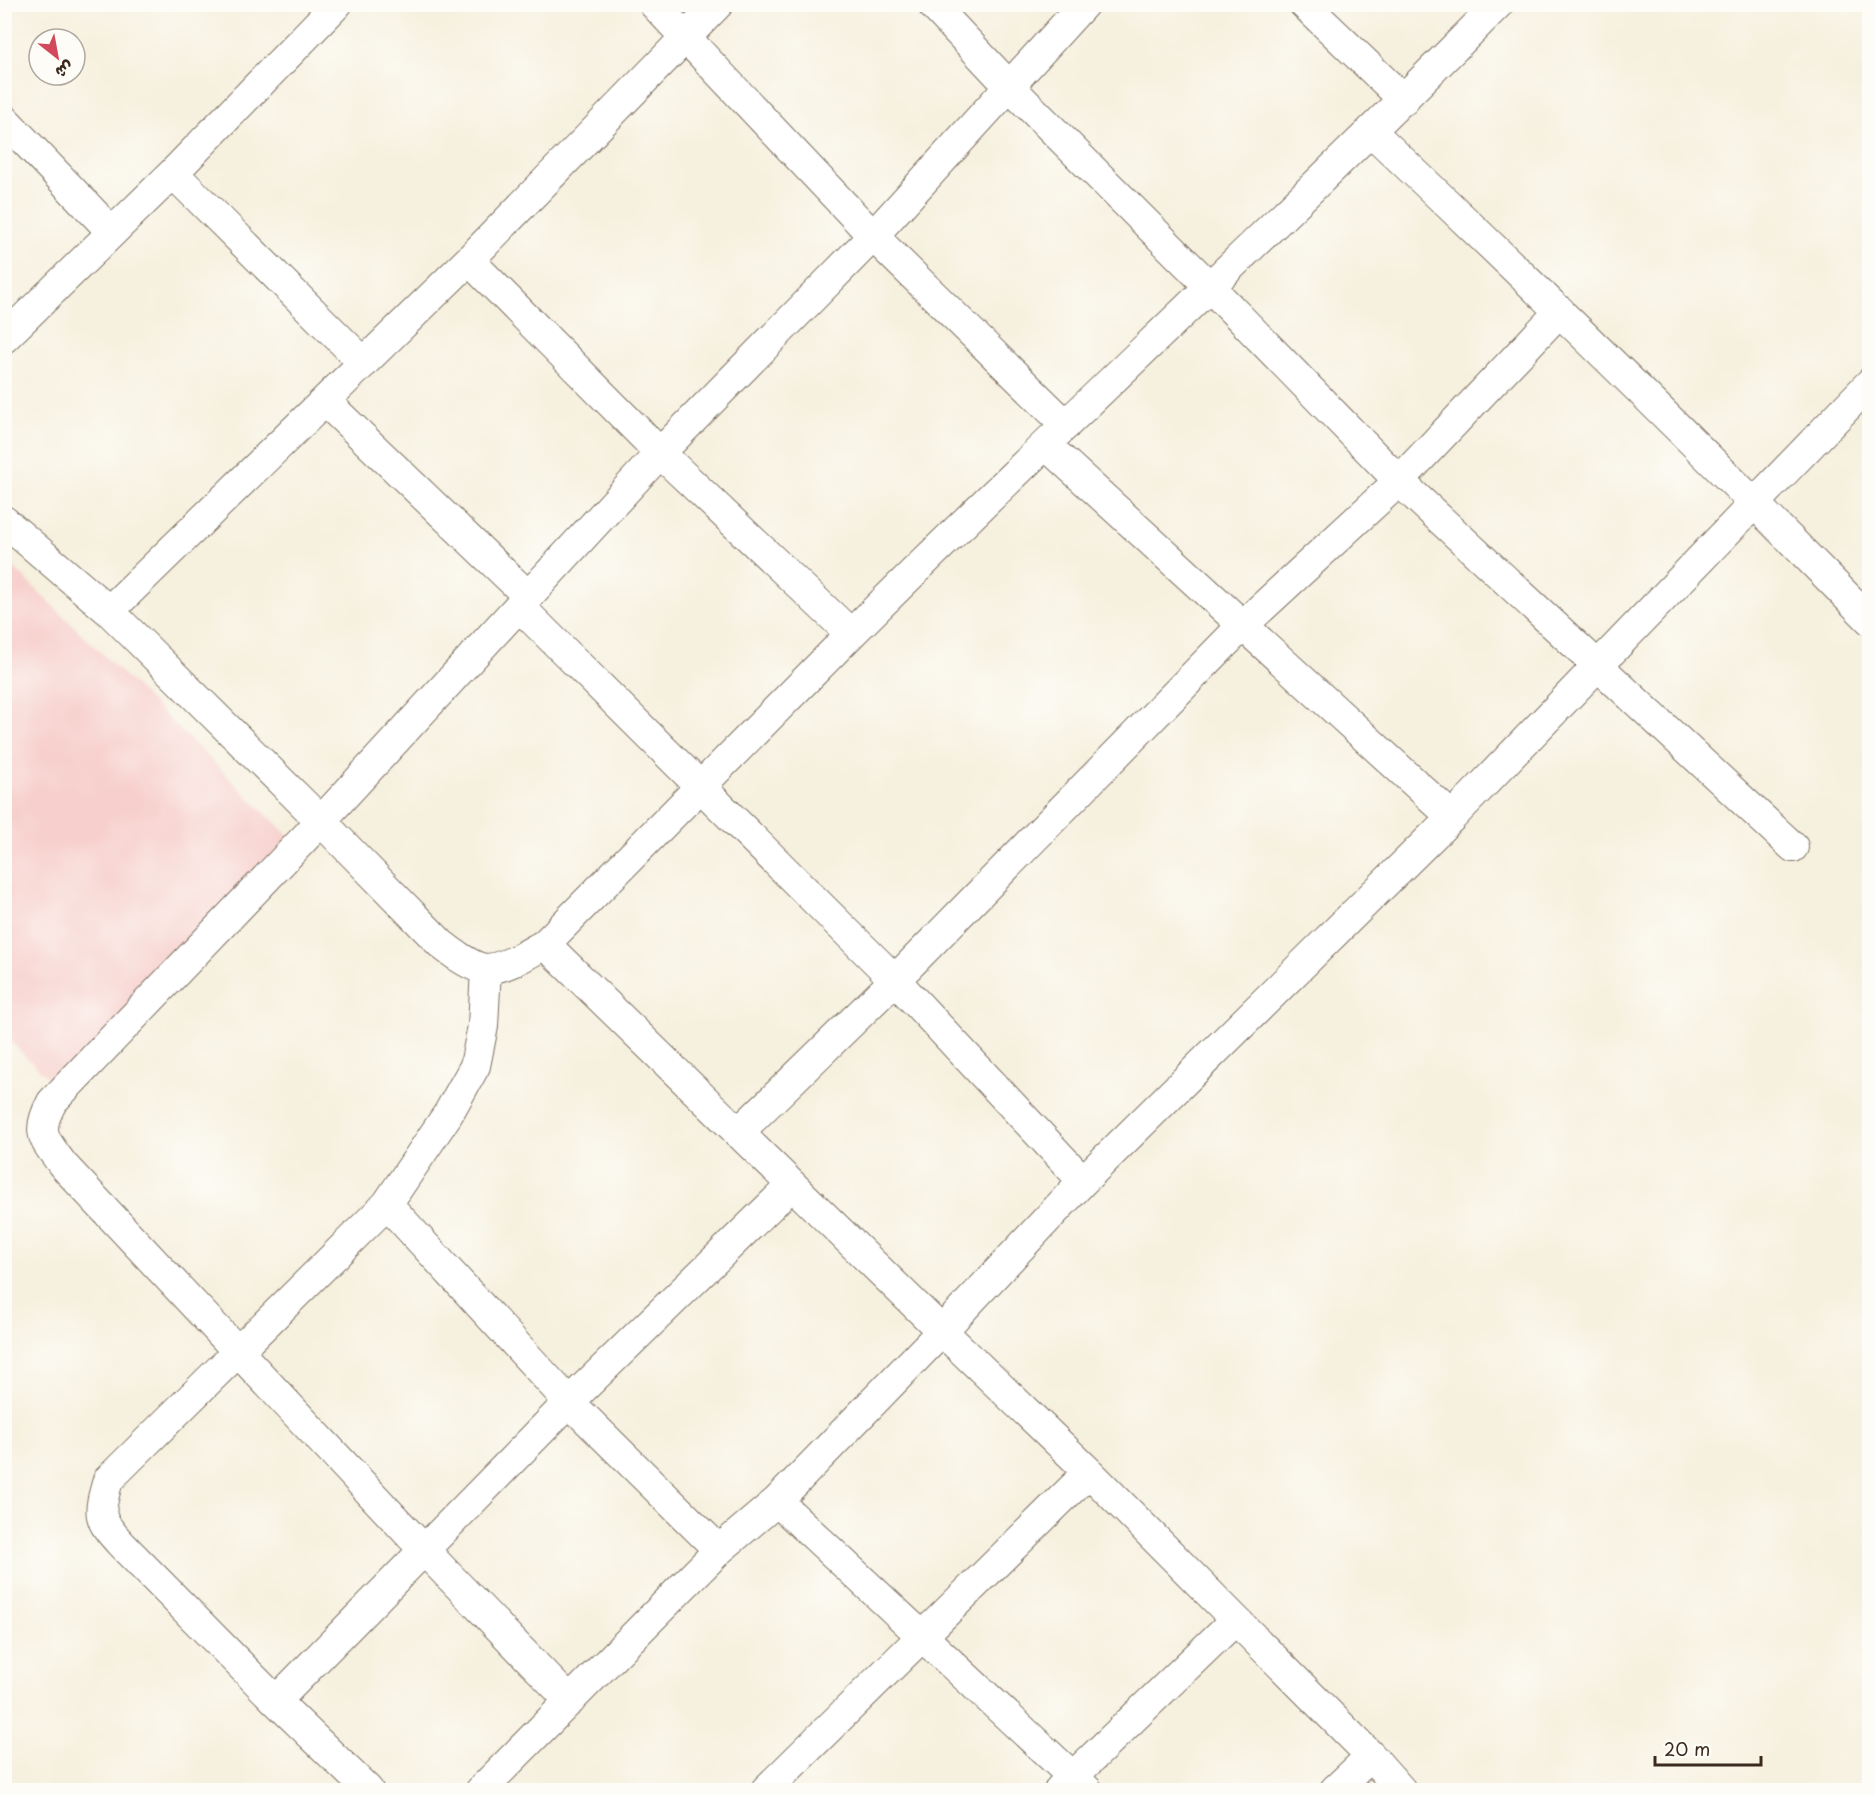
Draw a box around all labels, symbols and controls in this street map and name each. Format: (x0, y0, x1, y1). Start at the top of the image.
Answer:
north arrow (27, 27, 87, 87)
text: ش (52, 56, 79, 86)
scale bar (1655, 1729, 1762, 1767)
text: 20 m (1664, 1735, 1710, 1762)

